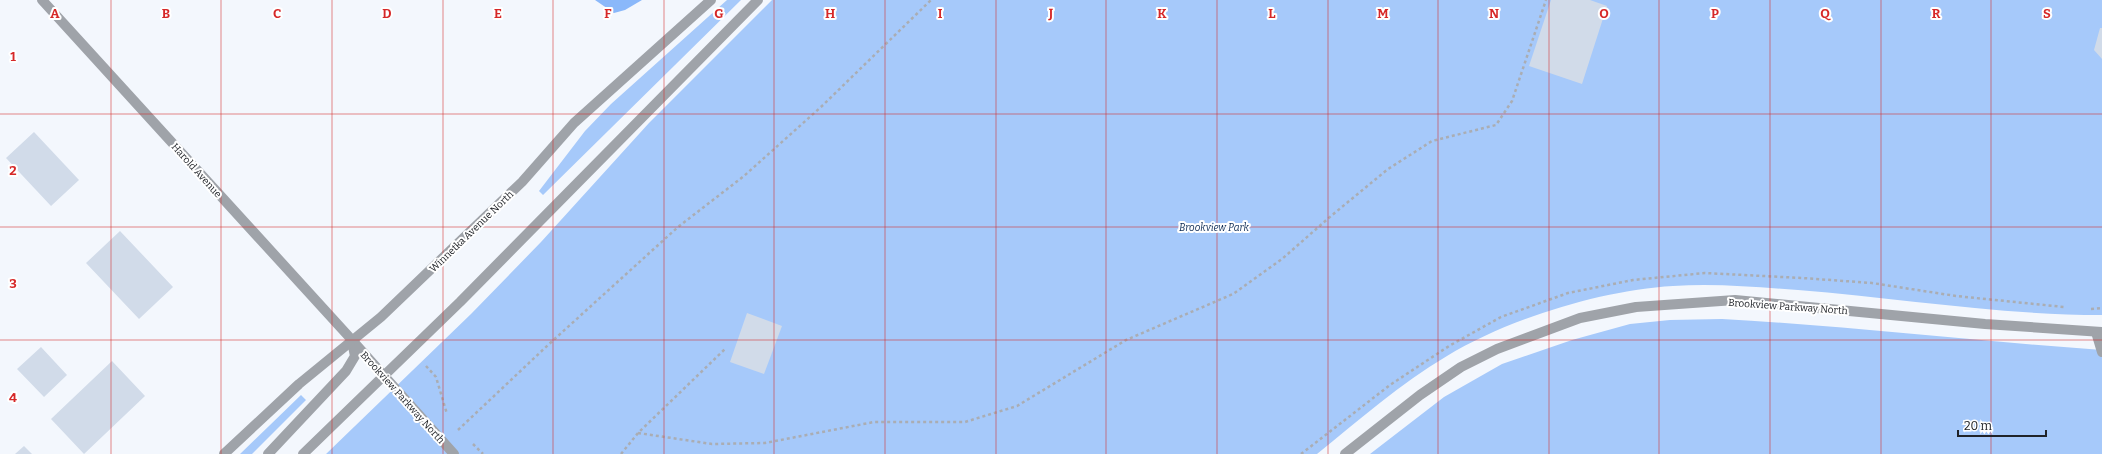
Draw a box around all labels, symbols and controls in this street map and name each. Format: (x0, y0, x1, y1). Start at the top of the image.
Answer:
text: A (50, 6, 60, 21)
text: B (162, 6, 170, 21)
text: C (273, 6, 281, 21)
text: D (382, 6, 392, 21)
text: E (494, 6, 502, 21)
text: F (604, 6, 612, 21)
text: G (714, 6, 724, 21)
text: H (825, 6, 835, 21)
text: I (938, 6, 943, 21)
text: J (1048, 6, 1054, 21)
text: K (1157, 6, 1167, 21)
text: L (1268, 6, 1276, 21)
text: M (1377, 6, 1389, 21)
text: N (1489, 6, 1499, 21)
text: O (1599, 6, 1609, 21)
text: P (1711, 6, 1719, 21)
text: Q (1820, 6, 1831, 21)
text: R (1932, 6, 1941, 21)
text: S (2043, 6, 2051, 21)
text: 1 (10, 49, 16, 64)
street label: Harold Avenue (169, 141, 224, 200)
text: 2 (9, 163, 17, 178)
street label: Winnetka Avenue North (427, 188, 517, 275)
park label: Brookview Park (1179, 222, 1250, 234)
text: 3 (9, 276, 17, 291)
street label: Brookview Parkway North (1728, 297, 1849, 317)
street label: Brookview Parkway North (358, 349, 447, 447)
text: 4 (9, 390, 17, 405)
scale bar (1958, 412, 2046, 438)
text: 20 m (1964, 419, 1993, 433)

